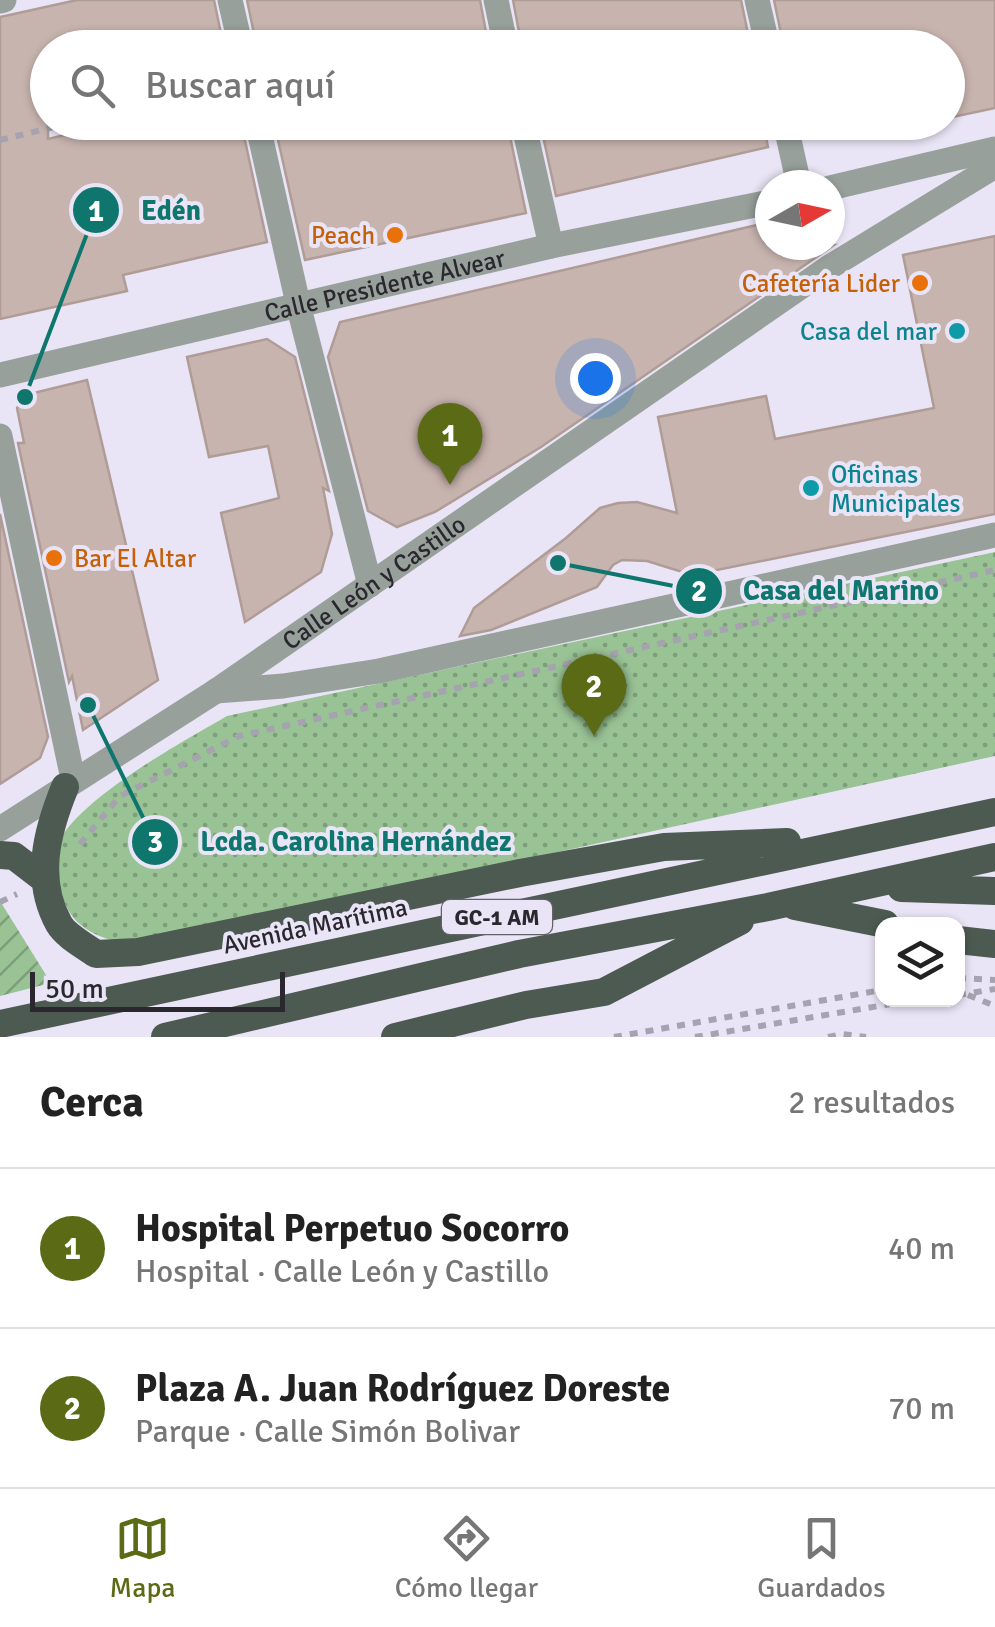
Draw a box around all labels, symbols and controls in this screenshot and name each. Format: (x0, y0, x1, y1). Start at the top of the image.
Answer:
search box (30, 30, 965, 140)
icon: search (65, 58, 120, 113)
text: Buscar aquí (145, 62, 335, 109)
north arrow (755, 170, 845, 260)
callout: Edén (71, 181, 221, 239)
text: 1 (88, 193, 104, 230)
text: Edén (141, 194, 201, 228)
place label: Peach (311, 220, 375, 251)
marker: Peach (384, 224, 406, 246)
street label: Calle Presidente Alvear (261, 242, 509, 328)
place label: Cafetería Lider (742, 268, 901, 299)
marker: Cafetería Lider (909, 272, 931, 294)
place label: Casa del mar (800, 316, 938, 347)
marker: Casa del mar (946, 320, 968, 342)
your location (570, 353, 621, 404)
pin: 1 (418, 402, 482, 485)
place label: Oficinas Municipales (831, 459, 961, 519)
marker: Oficinas Municipales (800, 477, 822, 499)
street label: Calle León y Castillo (276, 508, 471, 656)
place label: Bar El Altar (74, 543, 197, 574)
marker: Bar El Altar (43, 547, 65, 569)
callout: Casa del Marino (674, 562, 959, 620)
text: 2 (691, 573, 707, 610)
text: Casa del Marino (743, 574, 939, 608)
pin: 2 (562, 654, 626, 736)
callout: Lcda. Carolina Hernández (130, 813, 532, 871)
text: 3 (147, 824, 163, 861)
text: Lcda. Carolina Hernández (200, 825, 512, 859)
street label: Avenida Marítima (220, 891, 410, 961)
road number: GC-1 AM (442, 900, 552, 934)
map controls (875, 917, 965, 1007)
button: layers (875, 917, 965, 1007)
scale bar (30, 967, 285, 1011)
text: 50 m (45, 972, 104, 1006)
text: Cerca (40, 1077, 144, 1128)
text: 2 resultados (788, 1083, 955, 1122)
text: Hospital Perpetuo Socorro (135, 1205, 569, 1252)
text: 1 (64, 1229, 81, 1268)
text: 40 m (888, 1229, 955, 1268)
text: Hospital · Calle León y Castillo (135, 1252, 549, 1291)
text: Plaza A. Juan Rodríguez Doreste (135, 1365, 670, 1412)
text: 2 (64, 1389, 81, 1428)
text: 70 m (888, 1389, 955, 1428)
text: Parque · Calle Simón Bolivar (135, 1412, 520, 1451)
tab: Mapa (110, 1511, 175, 1605)
tab: Cómo llegar (395, 1511, 538, 1605)
tab: Guardados (757, 1511, 885, 1605)

